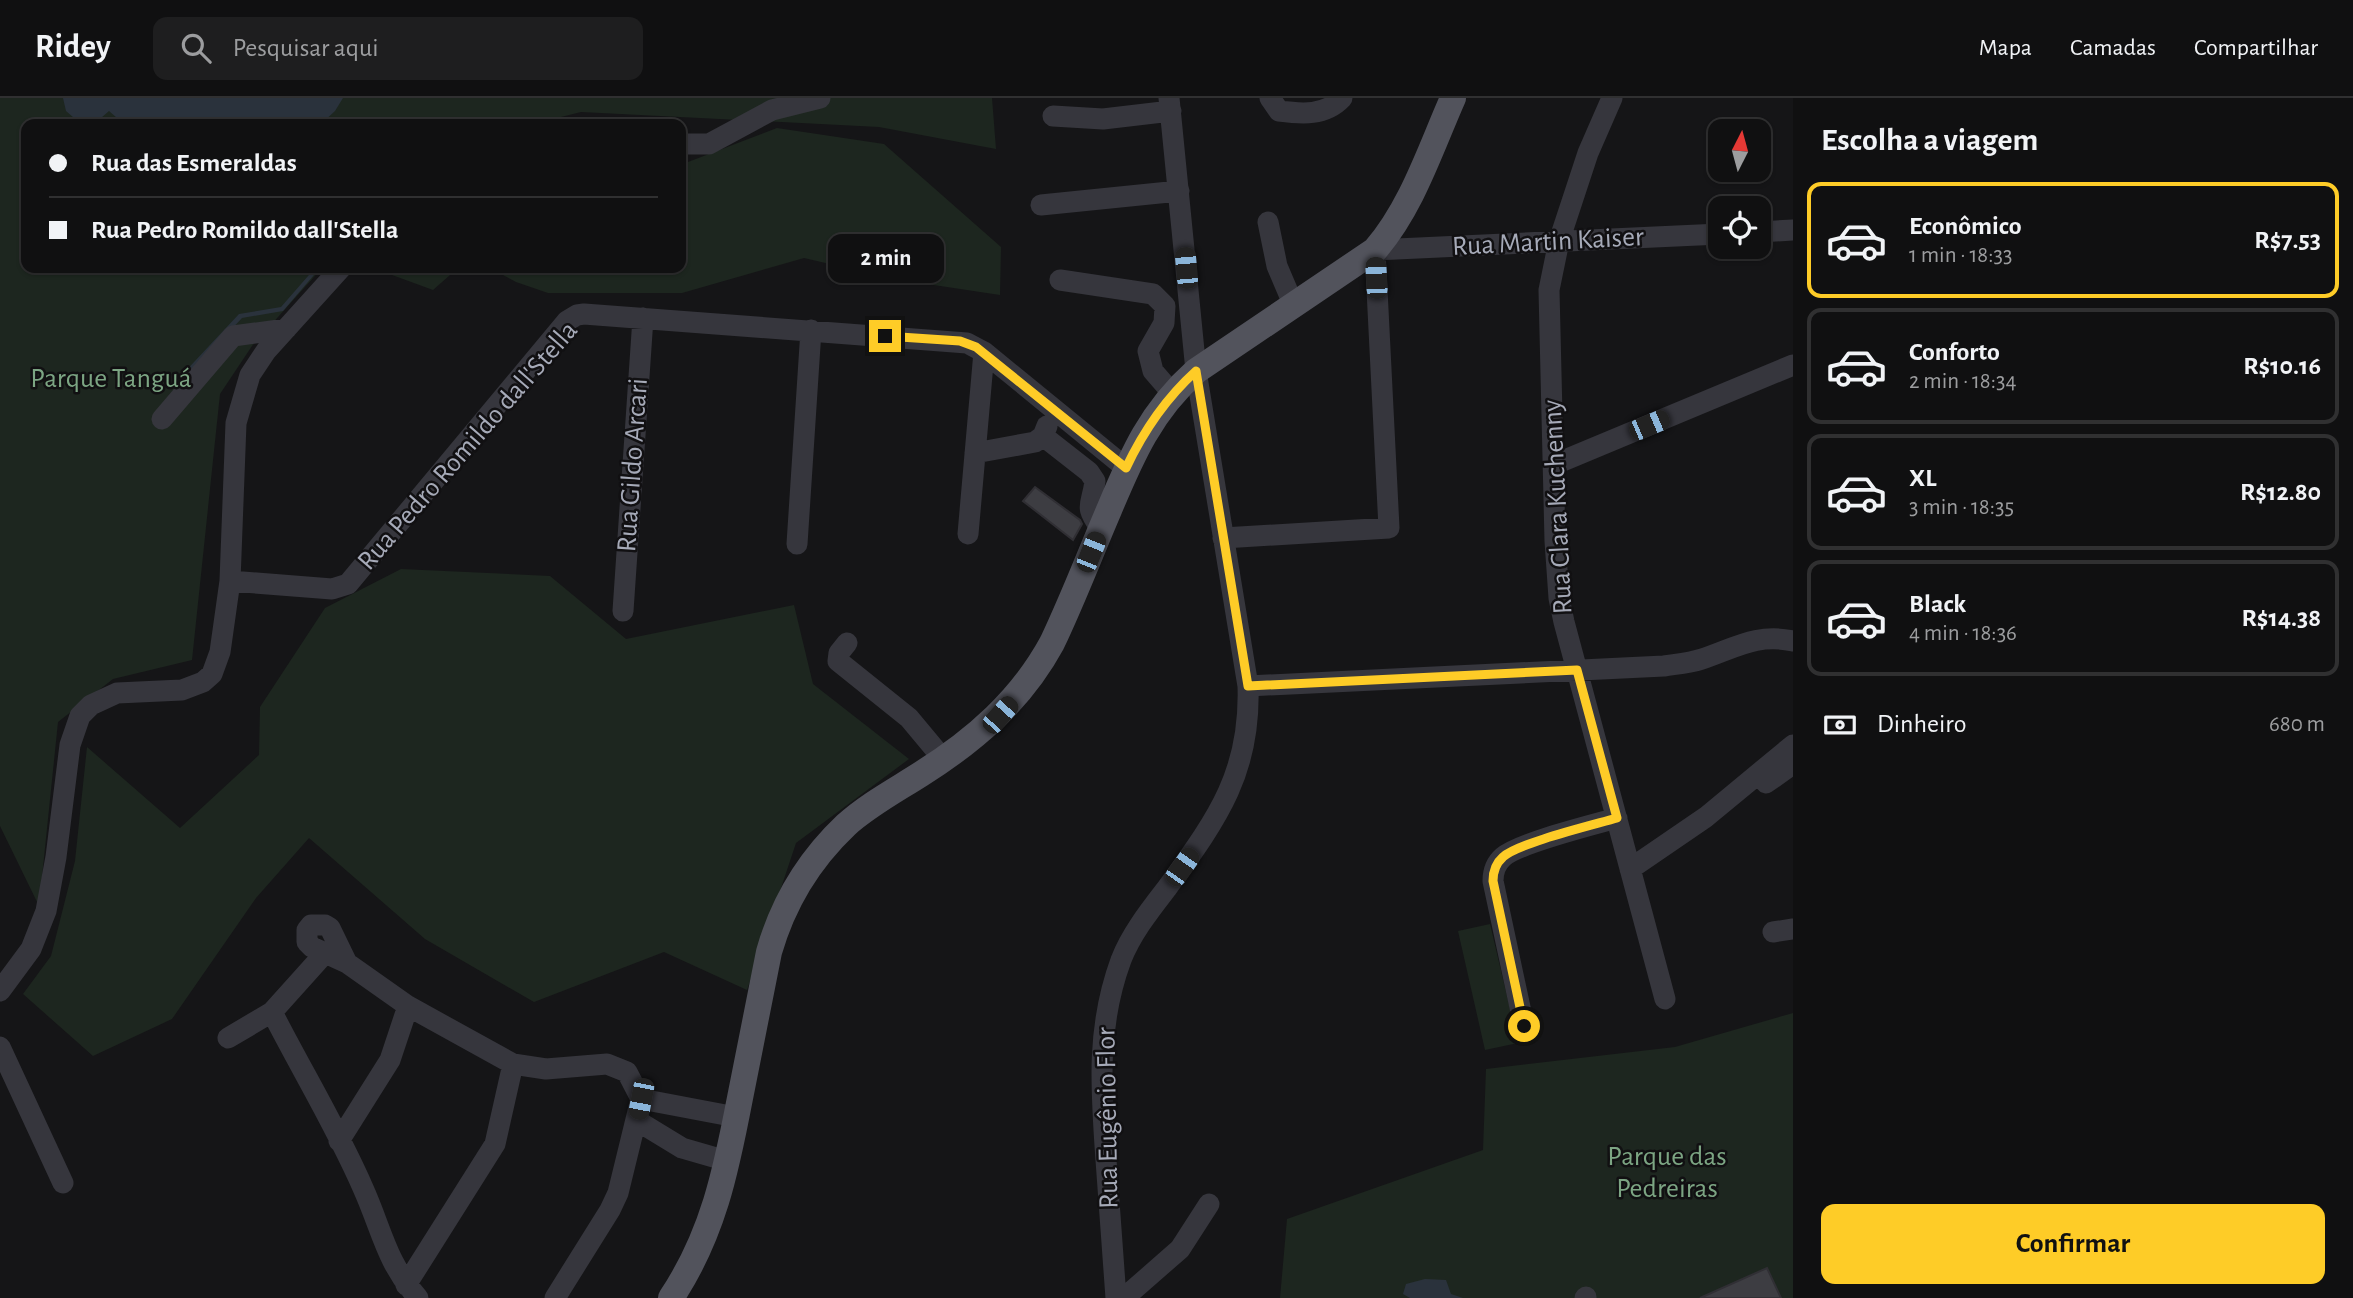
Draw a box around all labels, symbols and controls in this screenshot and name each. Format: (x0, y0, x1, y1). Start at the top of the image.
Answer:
search box (153, 17, 643, 80)
icon: search (177, 29, 215, 67)
text: Ridey (35, 31, 111, 64)
text: Pesquisar aqui (233, 35, 379, 61)
text: Mapa (1979, 36, 2032, 60)
text: Camadas (2070, 36, 2156, 60)
text: Compartilhar (2194, 36, 2318, 60)
north arrow (1708, 119, 1771, 182)
map controls (1708, 119, 1771, 259)
text: Escolha a viagem (1821, 124, 2038, 156)
text: Rua das Esmeraldas (91, 150, 297, 176)
button: locate (1708, 196, 1771, 259)
icon: car (1825, 209, 1888, 272)
text: Econômico (1909, 213, 2022, 239)
text: Rua Pedro Romildo dall'Stella (91, 217, 399, 243)
street label: Rua Martin Kaiser (1451, 223, 1645, 261)
text: R$7.53 (2254, 227, 2321, 253)
callout: 2 min (827, 234, 943, 284)
text: 1 min · 18:33 (1909, 244, 2012, 267)
car (1174, 246, 1199, 290)
text: 2 min (860, 247, 912, 270)
car (1365, 256, 1388, 300)
street label: Rua Pedro Romildo dall'Stella (353, 316, 583, 576)
route end (869, 320, 901, 352)
icon: car (1825, 335, 1888, 398)
text: Conforto (1909, 339, 2000, 365)
text: R$10.16 (2243, 353, 2321, 379)
park label: Parque Tanguá (30, 365, 192, 393)
text: 2 min · 18:34 (1909, 370, 2017, 393)
street label: Rua Gildo Arcari (613, 377, 653, 553)
street label: Rua Clara Kuchenny (1538, 399, 1578, 615)
car (1626, 407, 1673, 443)
icon: car (1825, 461, 1888, 524)
text: XL (1909, 465, 1936, 491)
text: R$12.80 (2240, 479, 2321, 505)
text: 3 min · 18:35 (1909, 496, 2014, 519)
car (1074, 529, 1109, 575)
icon: car (1825, 587, 1888, 650)
text: Black (1909, 591, 1966, 617)
text: R$14.38 (2242, 605, 2321, 631)
text: 4 min · 18:36 (1909, 622, 2017, 645)
car (979, 692, 1022, 738)
icon: cash (1821, 706, 1859, 744)
text: Dinheiro (1877, 711, 1966, 737)
text: 680 m (2269, 713, 2325, 736)
car (1162, 844, 1203, 890)
route start (1508, 1010, 1540, 1042)
street label: Rua Eugênio Flor (1092, 1027, 1124, 1209)
car (627, 1076, 656, 1122)
park label: Parque das Pedreiras (1607, 1143, 1727, 1203)
button: Confirmar (1821, 1204, 2325, 1284)

